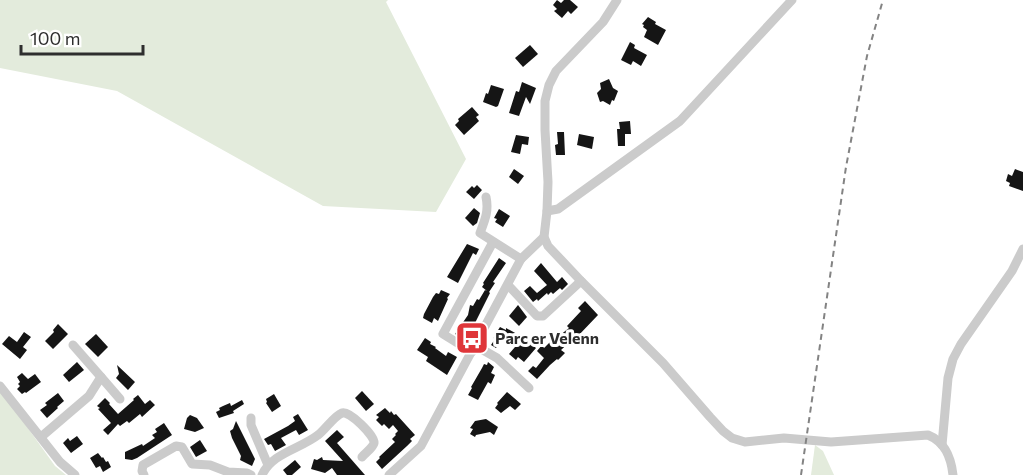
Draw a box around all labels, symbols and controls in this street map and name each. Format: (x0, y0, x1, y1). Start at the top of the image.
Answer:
scale bar (21, 18, 142, 56)
text: 100 m (30, 27, 80, 49)
bus stop icon: Parc er Velenn (454, 320, 490, 356)
place label: Parc er Velenn (495, 328, 599, 347)

